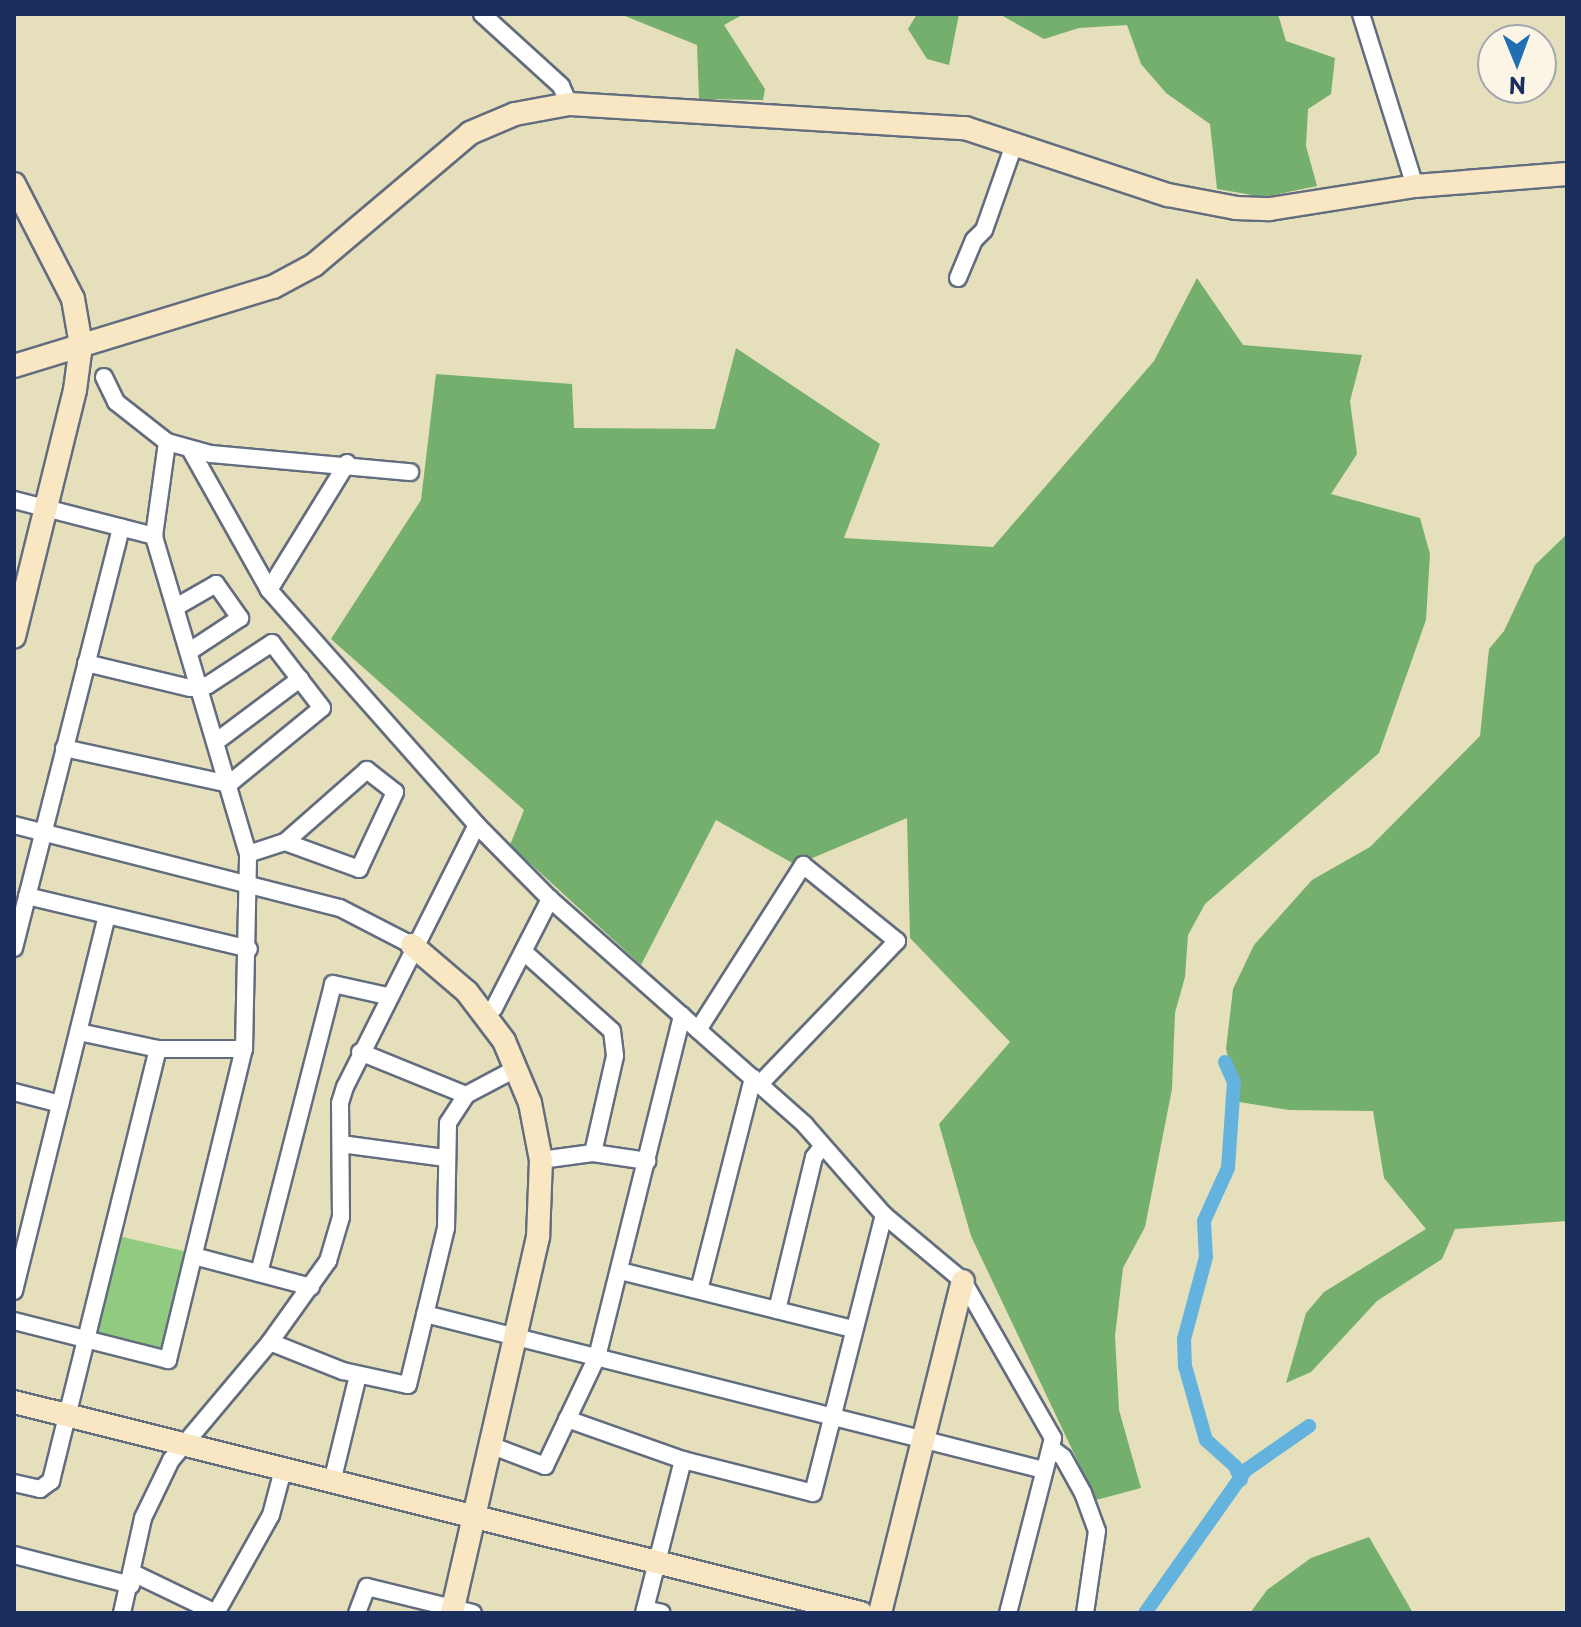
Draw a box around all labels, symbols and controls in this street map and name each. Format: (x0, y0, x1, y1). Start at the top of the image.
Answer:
north arrow (1477, 24, 1557, 104)
text: N (1508, 70, 1526, 103)

